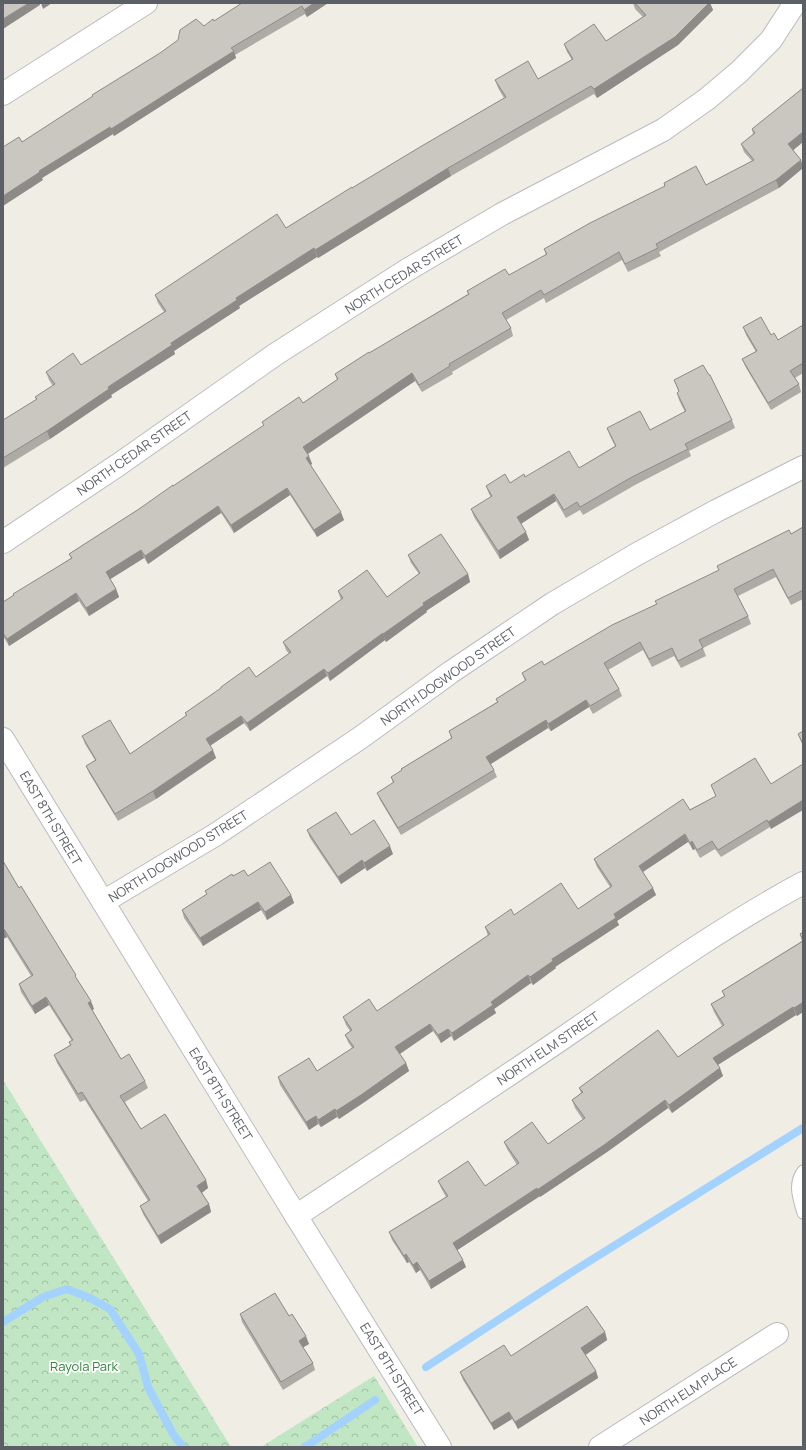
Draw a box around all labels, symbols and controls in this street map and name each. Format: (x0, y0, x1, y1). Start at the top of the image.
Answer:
street label: NORTH CEDAR STREET (341, 230, 467, 318)
street label: NORTH CEDAR STREET (73, 406, 195, 500)
street label: NORTH DOGWOOD STREET (377, 622, 519, 730)
street label: EAST 8TH STREET (16, 768, 86, 869)
street label: NORTH DOGWOOD STREET (105, 806, 251, 906)
street label: NORTH ELM STREET (493, 1007, 603, 1089)
street label: EAST 8TH STREET (185, 1044, 257, 1144)
street label: EAST 8TH STREET (356, 1319, 428, 1419)
street label: NORTH ELM PLACE (636, 1353, 740, 1429)
park label: Rayola Park (50, 1357, 119, 1375)

